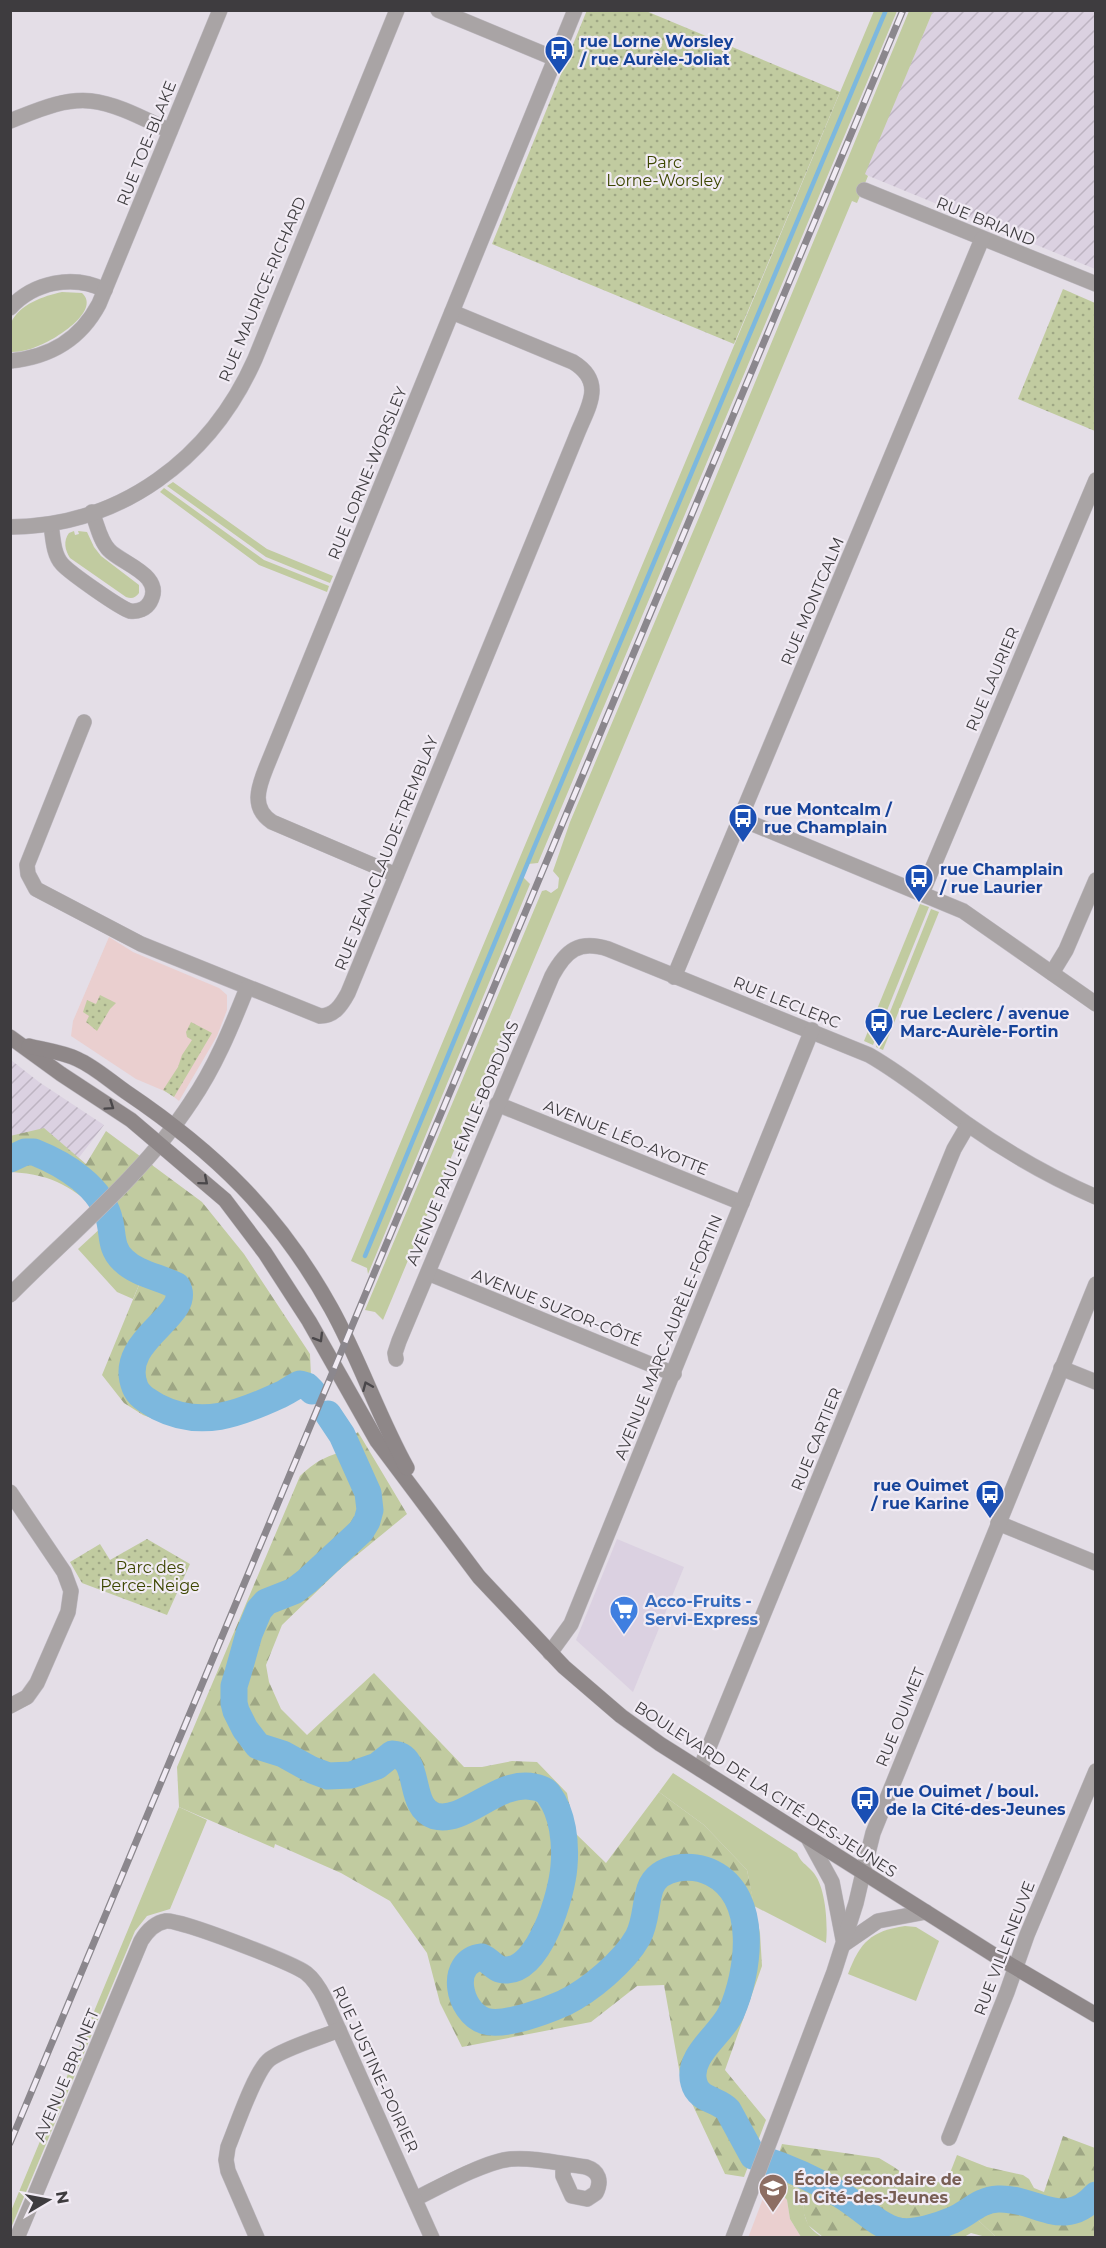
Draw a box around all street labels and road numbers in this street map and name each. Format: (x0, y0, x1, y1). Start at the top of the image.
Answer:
street label: RUE TOE-BLAKE (113, 78, 180, 208)
street label: RUE BRIAND (933, 193, 1038, 250)
street label: RUE MAURICE-RICHARD (215, 194, 310, 385)
street label: RUE LORNE-WORSLEY (324, 383, 411, 562)
street label: RUE MONTCALM (777, 534, 848, 668)
street label: RUE LAURIER (962, 624, 1023, 734)
street label: RUE JEAN-CLAUDE-TREMBLAY (331, 732, 443, 973)
street label: RUE LECLERC (731, 972, 843, 1033)
street label: AVENUE PAUL-ÉMILE-BORDUAS (402, 1018, 523, 1268)
street label: AVENUE LÉO-AYOTTE (541, 1096, 711, 1179)
street label: AVENUE MARC-AURÈLE-FORTIN (610, 1212, 726, 1462)
street label: AVENUE SUZOR-CÔTÉ (469, 1265, 644, 1350)
street label: RUE CARTIER (787, 1385, 846, 1493)
street label: RUE OUIMET (872, 1664, 929, 1770)
street label: BOULEVARD DE LA CITÉ-DES-JEUNES (631, 1697, 901, 1882)
street label: RUE VILLENEUVE (970, 1878, 1039, 2018)
street label: RUE JUSTINE-POIRIER (329, 1983, 422, 2155)
street label: AVENUE BRUNET (30, 2005, 103, 2144)

